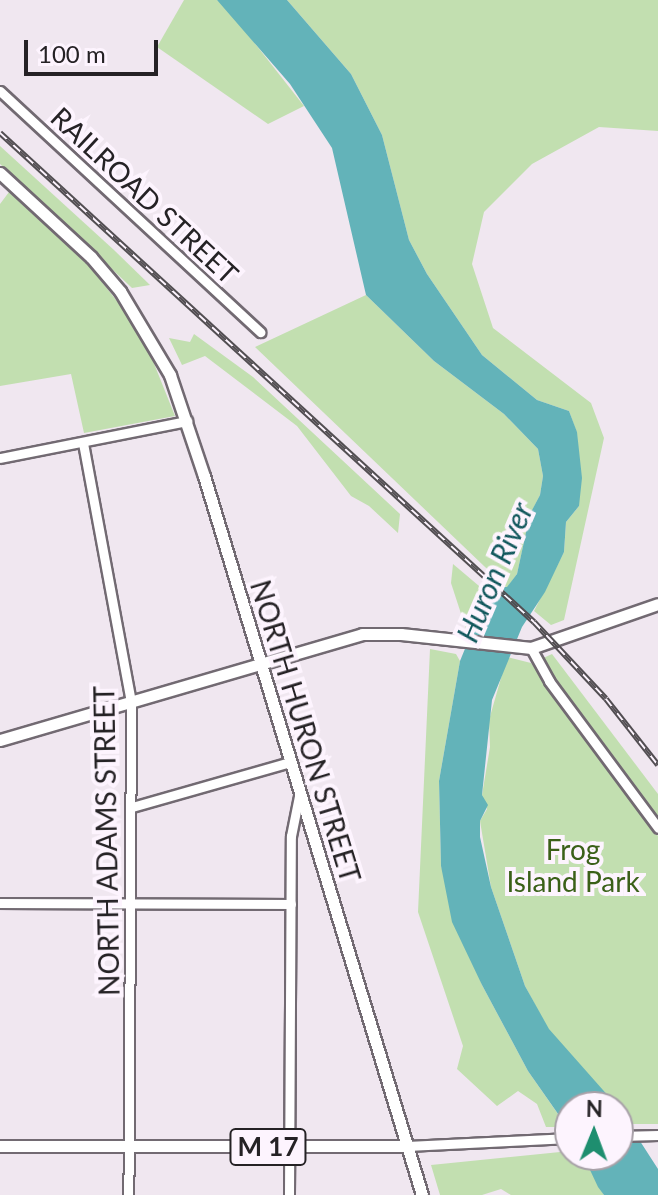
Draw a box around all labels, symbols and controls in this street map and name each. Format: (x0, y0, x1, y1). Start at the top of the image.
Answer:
scale bar (28, 24, 162, 74)
text: 100 m (38, 39, 106, 68)
street label: RAILROAD STREET (44, 100, 246, 290)
water label: Huron River (449, 497, 539, 647)
street label: NORTH HURON STREET (244, 576, 368, 886)
street label: NORTH ADAMS STREET (86, 685, 126, 997)
park label: Frog Island Park (506, 832, 640, 898)
north arrow (554, 1091, 634, 1171)
text: N (586, 1095, 603, 1122)
road number: M 17 (228, 1125, 308, 1169)

